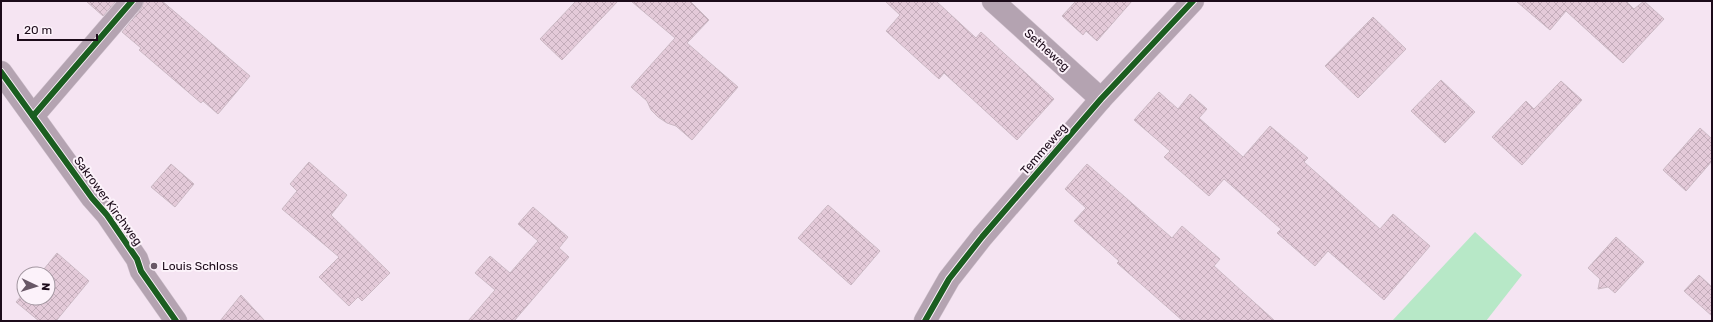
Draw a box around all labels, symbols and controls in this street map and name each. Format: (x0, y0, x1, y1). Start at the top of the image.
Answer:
scale bar (18, 16, 97, 42)
text: 20 m (24, 23, 52, 37)
street label: Setheweg (1021, 26, 1073, 74)
street label: Temmeweg (1018, 120, 1070, 178)
street label: Sakrower Kirchweg (71, 154, 145, 248)
place label: Louis Schloss (162, 259, 238, 273)
marker: Louis Schloss (149, 261, 159, 271)
north arrow (16, 266, 56, 306)
text: N (39, 282, 52, 291)

